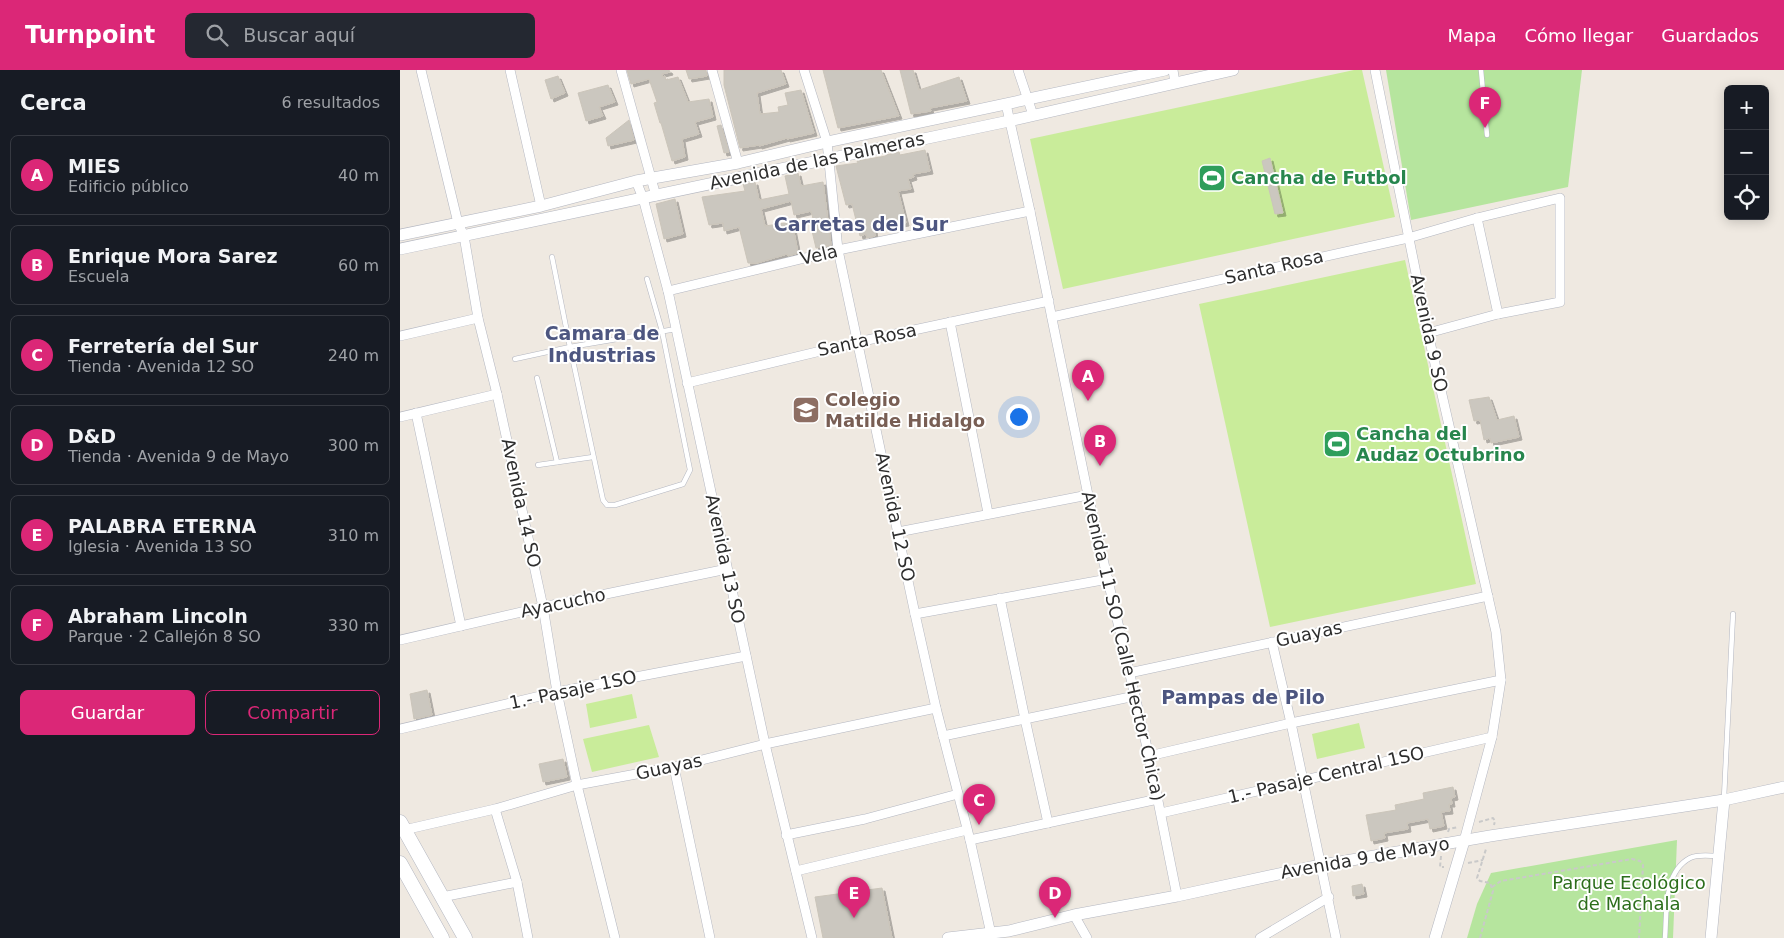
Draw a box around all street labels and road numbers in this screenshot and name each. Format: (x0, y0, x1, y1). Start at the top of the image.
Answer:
street label: Avenida de las Palmeras (707, 127, 926, 194)
street label: Vela (798, 240, 840, 269)
street label: Santa Rosa (1222, 245, 1325, 288)
street label: Avenida 9 SO (1407, 272, 1452, 394)
street label: Santa Rosa (815, 319, 918, 360)
street label: Avenida 14 SO (498, 436, 545, 570)
street label: Avenida 12 SO (872, 450, 919, 584)
street label: Avenida 11 SO (Calle Hector Chica) (1078, 489, 1169, 803)
street label: Avenida 13 SO (702, 492, 749, 626)
street label: Ayacucho (518, 583, 607, 622)
street label: Guayas (1274, 616, 1344, 651)
street label: 1.- Pasaje 1SO (507, 666, 639, 713)
street label: 1.- Pasaje Central 1SO (1226, 742, 1426, 807)
street label: Guayas (634, 749, 704, 784)
street label: Avenida 9 de Mayo (1279, 832, 1451, 883)

